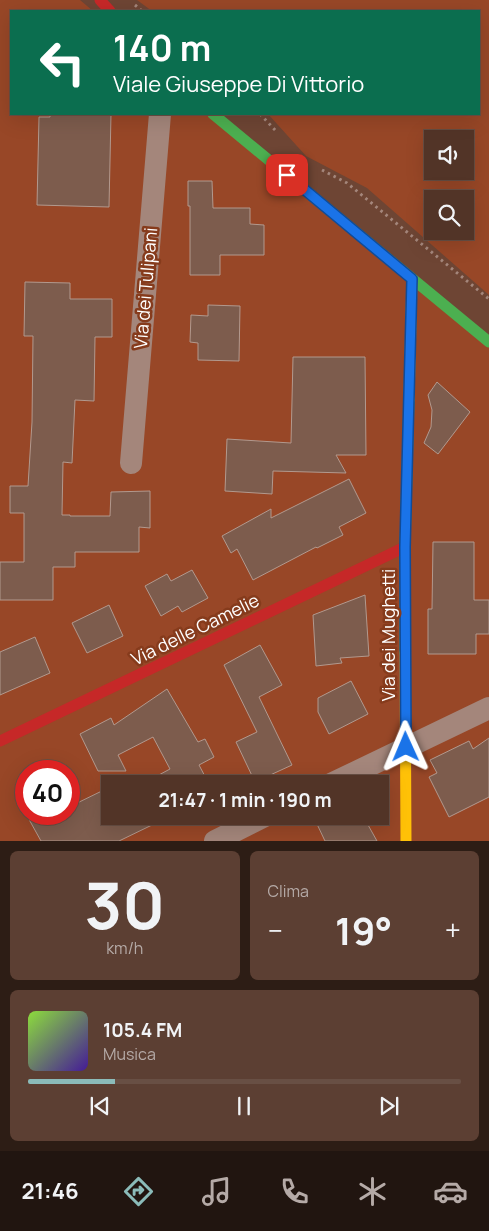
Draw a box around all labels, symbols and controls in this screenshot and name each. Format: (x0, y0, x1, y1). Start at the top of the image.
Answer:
text: 140 m (113, 24, 211, 72)
icon: left (30, 30, 95, 95)
text: Viale Giuseppe Di Vittorio (113, 69, 364, 99)
map controls (424, 130, 474, 240)
button: sound (424, 130, 474, 180)
pin (266, 154, 308, 196)
icon: arrive (273, 161, 301, 189)
button: search (424, 190, 474, 240)
street label: Via dei Tulipani (128, 226, 162, 350)
street label: Via dei Mughetti (376, 569, 400, 701)
street label: Via delle Camelie (127, 588, 263, 670)
position arrow (379, 720, 431, 772)
speed limit sign: 40 (15, 760, 80, 825)
text: 21:47 · 1 min · 190 m (158, 787, 332, 813)
text: 30 (84, 860, 165, 949)
text: Clima (268, 880, 309, 902)
text: 19° (335, 904, 392, 956)
text: − (268, 911, 283, 949)
text: + (445, 911, 461, 949)
text: km/h (106, 937, 143, 959)
text: 105.4 FM (103, 1017, 182, 1043)
text: Musica (103, 1043, 156, 1065)
icon: previous (86, 1092, 114, 1120)
icon: pause (230, 1092, 258, 1120)
icon: next (375, 1092, 403, 1120)
icon: directions (121, 1174, 156, 1209)
icon: music (199, 1174, 234, 1209)
icon: phone (277, 1174, 312, 1209)
icon: climate (355, 1174, 390, 1209)
icon: car (433, 1174, 468, 1209)
text: 21:46 (21, 1176, 79, 1206)

